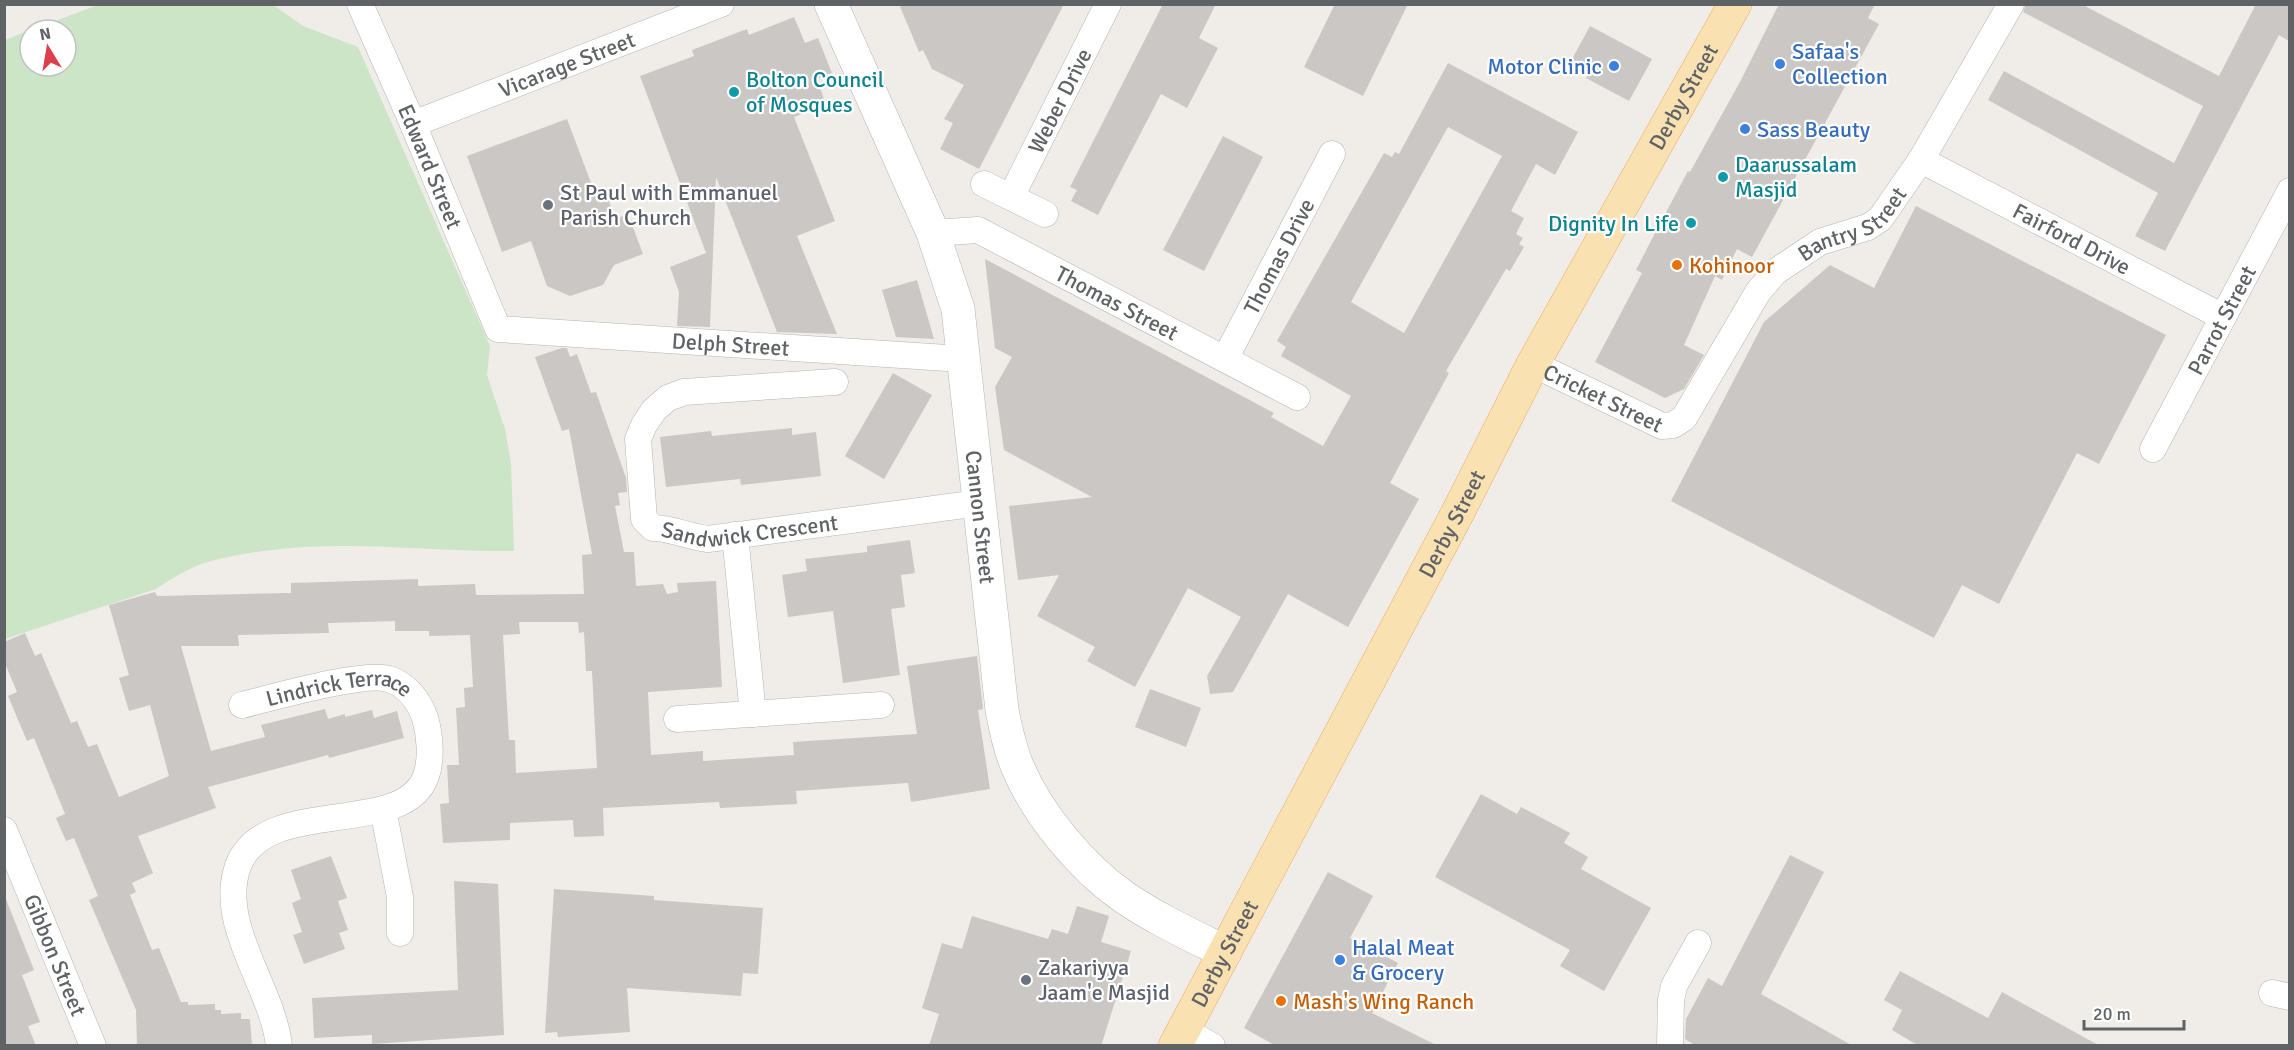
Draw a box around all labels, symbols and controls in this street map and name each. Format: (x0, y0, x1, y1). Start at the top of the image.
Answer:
north arrow (18, 18, 78, 78)
text: N (38, 23, 53, 45)
street label: Vicarage Street (495, 26, 639, 103)
place label: Safaa's Collection (1792, 38, 1888, 90)
street label: Derby Street (1643, 39, 1724, 155)
street label: Weber Drive (1022, 44, 1098, 158)
place label: Motor Clinic (1487, 53, 1602, 80)
marker: Safaa's Collection (1773, 57, 1787, 71)
marker: Motor Clinic (1607, 59, 1621, 73)
place label: Bolton Council of Mosques (746, 66, 884, 118)
marker: Bolton Council of Mosques (727, 85, 741, 99)
street label: Edward Street (392, 100, 468, 233)
place label: Sass Beauty (1757, 116, 1871, 143)
marker: Sass Beauty (1738, 122, 1752, 136)
place label: Daarussalam Masjid (1735, 151, 1857, 203)
marker: Daarussalam Masjid (1716, 170, 1730, 184)
place label: St Paul with Emmanuel Parish Church (560, 179, 778, 231)
street label: Bantry Street (1793, 182, 1912, 267)
street label: Thomas Drive (1238, 194, 1320, 319)
street label: Fairford Drive (2008, 197, 2135, 281)
marker: St Paul with Emmanuel Parish Church (541, 198, 555, 212)
place label: Dignity In Life (1548, 210, 1679, 237)
marker: Dignity In Life (1684, 216, 1698, 230)
place label: Kohinoor (1689, 252, 1774, 279)
marker: Kohinoor (1670, 258, 1684, 272)
street label: Thomas Street (1051, 260, 1183, 347)
street label: Parrot Street (2182, 261, 2262, 380)
street label: Delph Street (671, 327, 790, 362)
street label: Cricket Street (1539, 358, 1668, 439)
street label: Cannon Street (960, 449, 1001, 585)
street label: Derby Street (1413, 465, 1491, 582)
street label: Sandwick Crescent (659, 509, 840, 553)
street label: Lindrick Terrace (263, 664, 418, 712)
street label: Gibbon Street (18, 890, 92, 1020)
street label: Derby Street (1185, 895, 1264, 1012)
place label: Halal Meat & Grocery (1352, 934, 1455, 986)
marker: Halal Meat & Grocery (1333, 953, 1347, 967)
place label: Zakariyya Jaam'e Masjid (1038, 954, 1170, 1006)
marker: Zakariyya Jaam'e Masjid (1019, 973, 1033, 987)
place label: Mash's Wing Ranch (1293, 988, 1474, 1015)
scale bar (2084, 993, 2184, 1031)
marker: Mash's Wing Ranch (1274, 994, 1288, 1008)
text: 20 m (2093, 1003, 2131, 1025)

